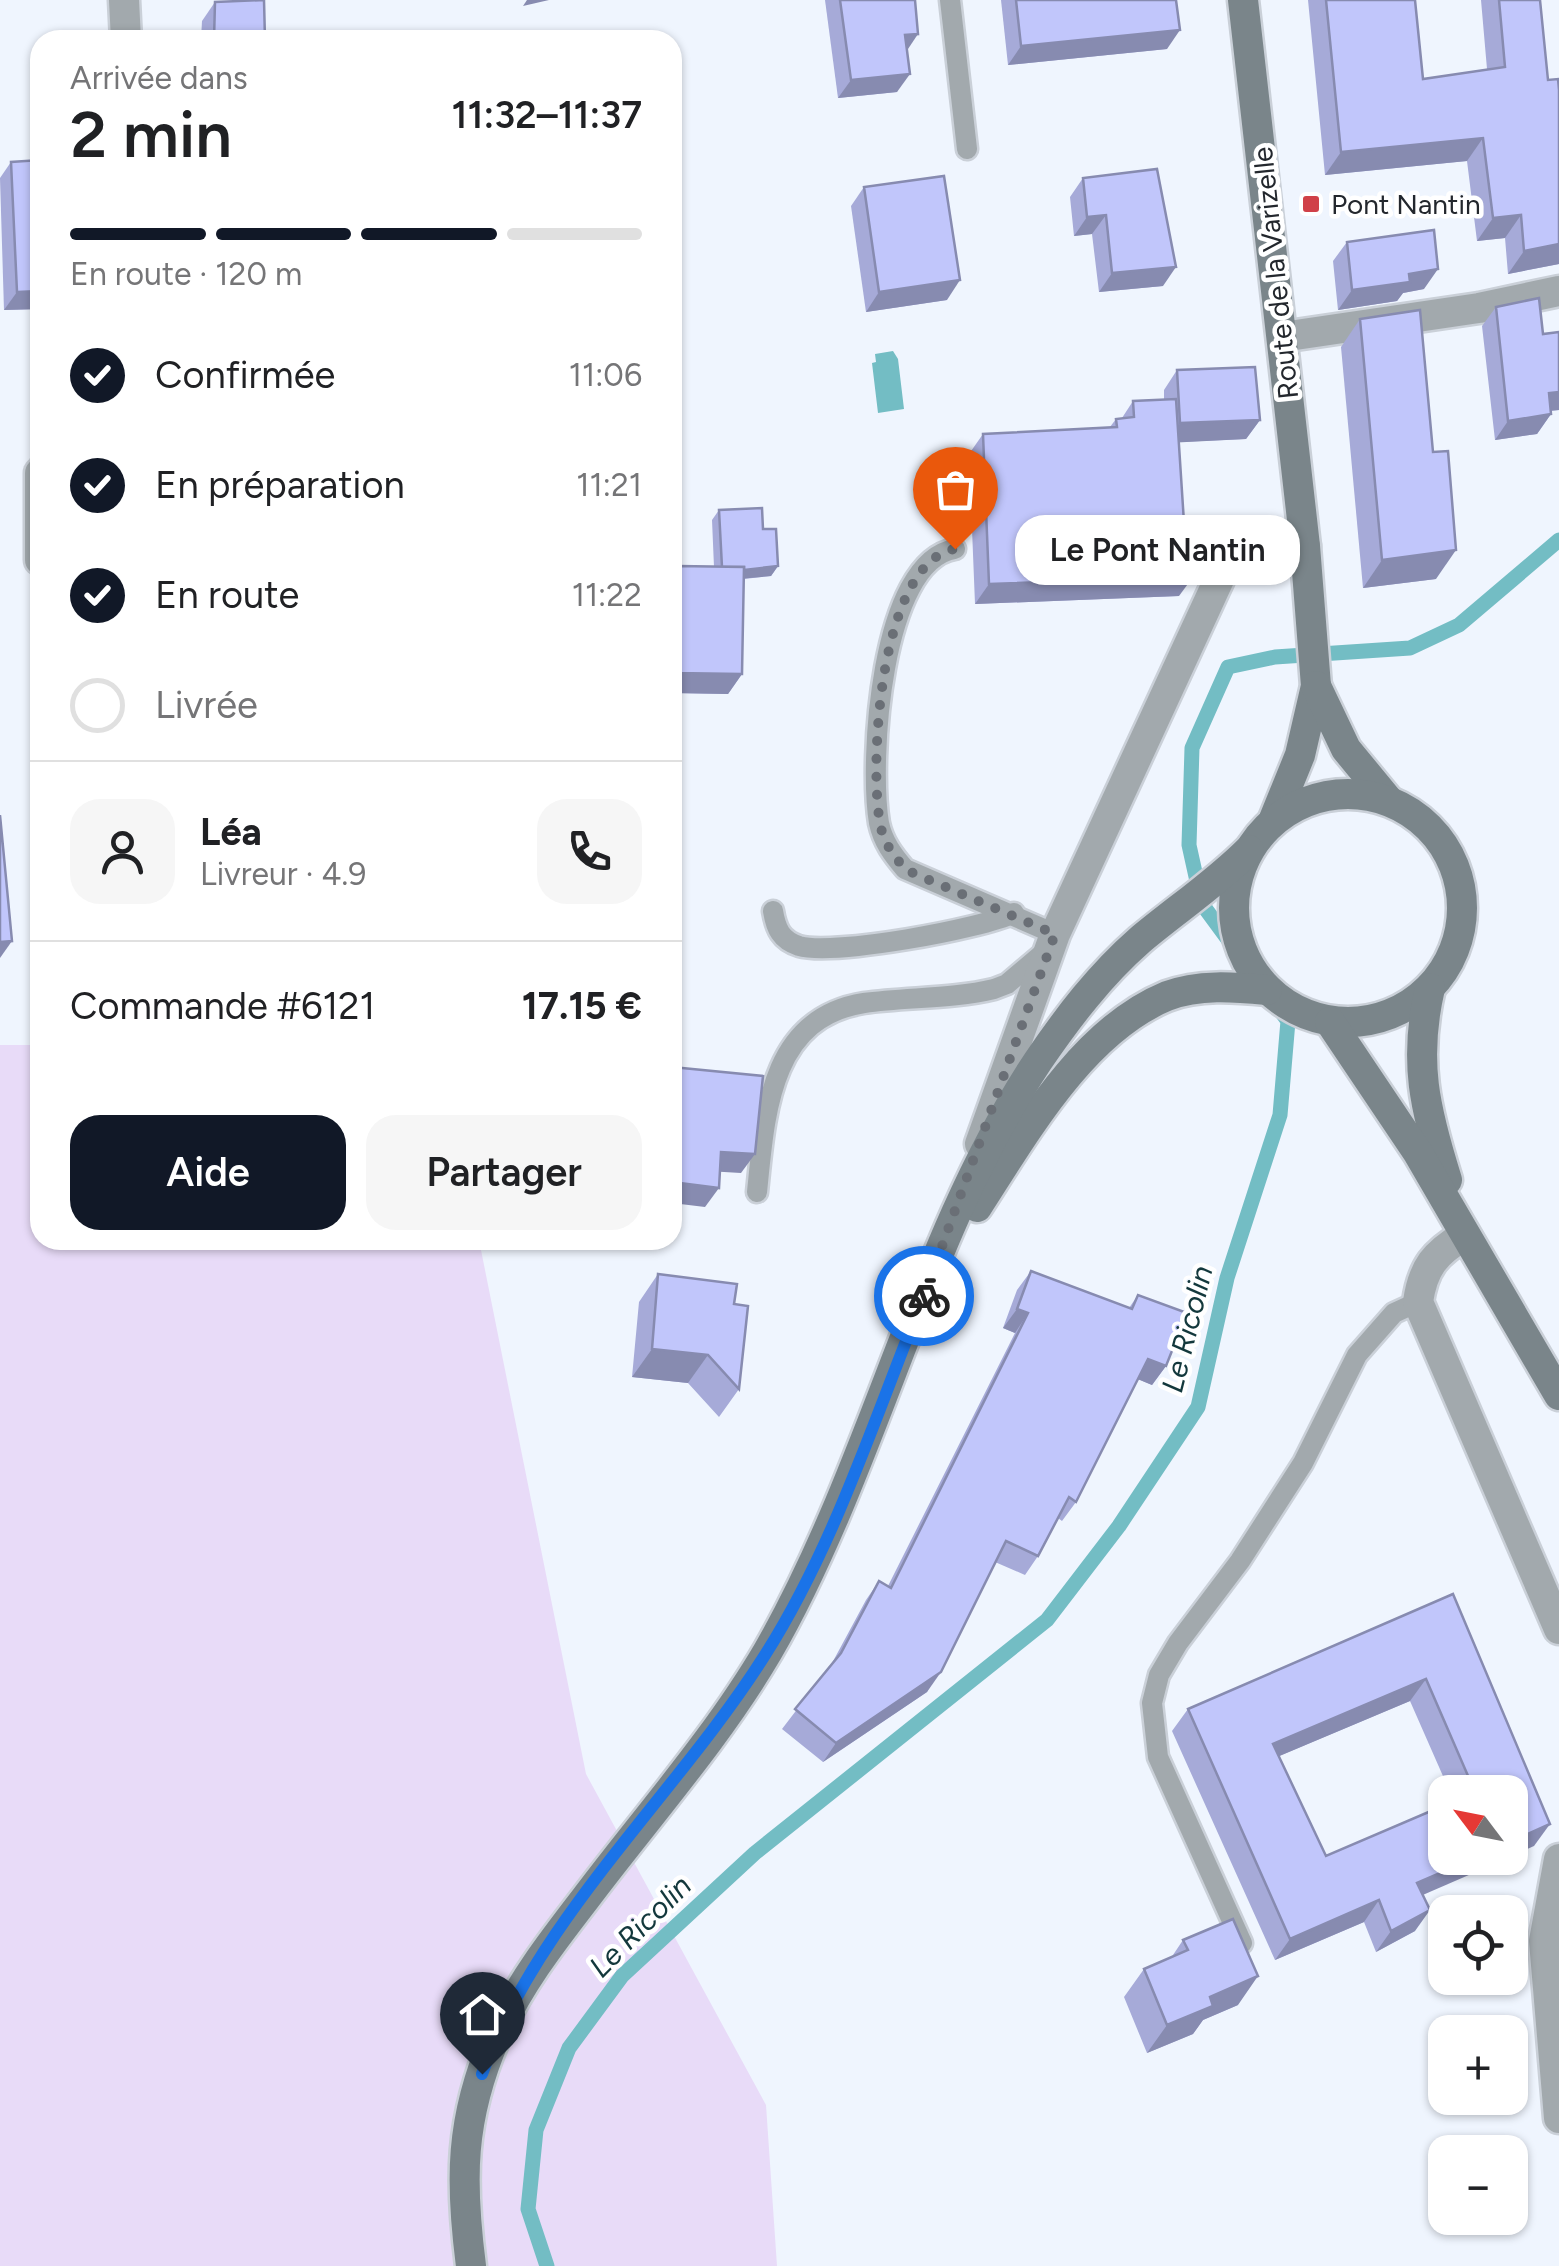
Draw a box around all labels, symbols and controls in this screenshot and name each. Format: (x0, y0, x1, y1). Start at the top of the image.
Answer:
text: Arrivée dans (70, 59, 248, 97)
text: 11:32–11:37 (452, 92, 642, 138)
text: 2 min (70, 95, 232, 173)
street label: Route de la Varizelle (1245, 145, 1305, 401)
place label: Pont Nantin (1331, 187, 1481, 221)
marker: Pont Nantin (1300, 193, 1322, 215)
text: En route · 120 m (70, 255, 302, 293)
icon: check (70, 348, 125, 403)
text: Confirmée (155, 352, 335, 398)
text: 11:06 (569, 356, 642, 394)
pin (913, 447, 998, 550)
icon: check (70, 458, 125, 513)
text: En préparation (155, 462, 405, 508)
icon: bag (928, 462, 983, 517)
text: 11:21 (576, 466, 642, 504)
callout: Le Pont Nantin (1015, 514, 1300, 584)
text: Le Pont Nantin (1049, 531, 1266, 569)
icon: check (70, 568, 125, 623)
text: En route (155, 572, 299, 618)
text: 11:22 (572, 576, 642, 614)
text: Livrée (155, 682, 258, 728)
button: person (70, 799, 175, 904)
button: phone (537, 799, 642, 904)
text: Léa (200, 809, 262, 855)
text: Livreur · 4.9 (200, 855, 366, 893)
text: Commande #6121 (70, 983, 375, 1029)
text: 17.15 € (522, 983, 642, 1029)
button: Aide (70, 1115, 346, 1230)
button: Partager (366, 1115, 642, 1230)
courier (874, 1246, 974, 1346)
water label: Le Ricolin (1153, 1262, 1221, 1396)
icon: bike (897, 1269, 952, 1324)
north arrow (1428, 1775, 1528, 1875)
map controls (1428, 1775, 1528, 2235)
water label: Le Ricolin (581, 1867, 699, 1985)
button: locate (1428, 1895, 1528, 1995)
pin (440, 1972, 525, 2075)
icon: home (455, 1987, 510, 2042)
button: + (1428, 2015, 1528, 2115)
button: − (1428, 2135, 1528, 2235)

